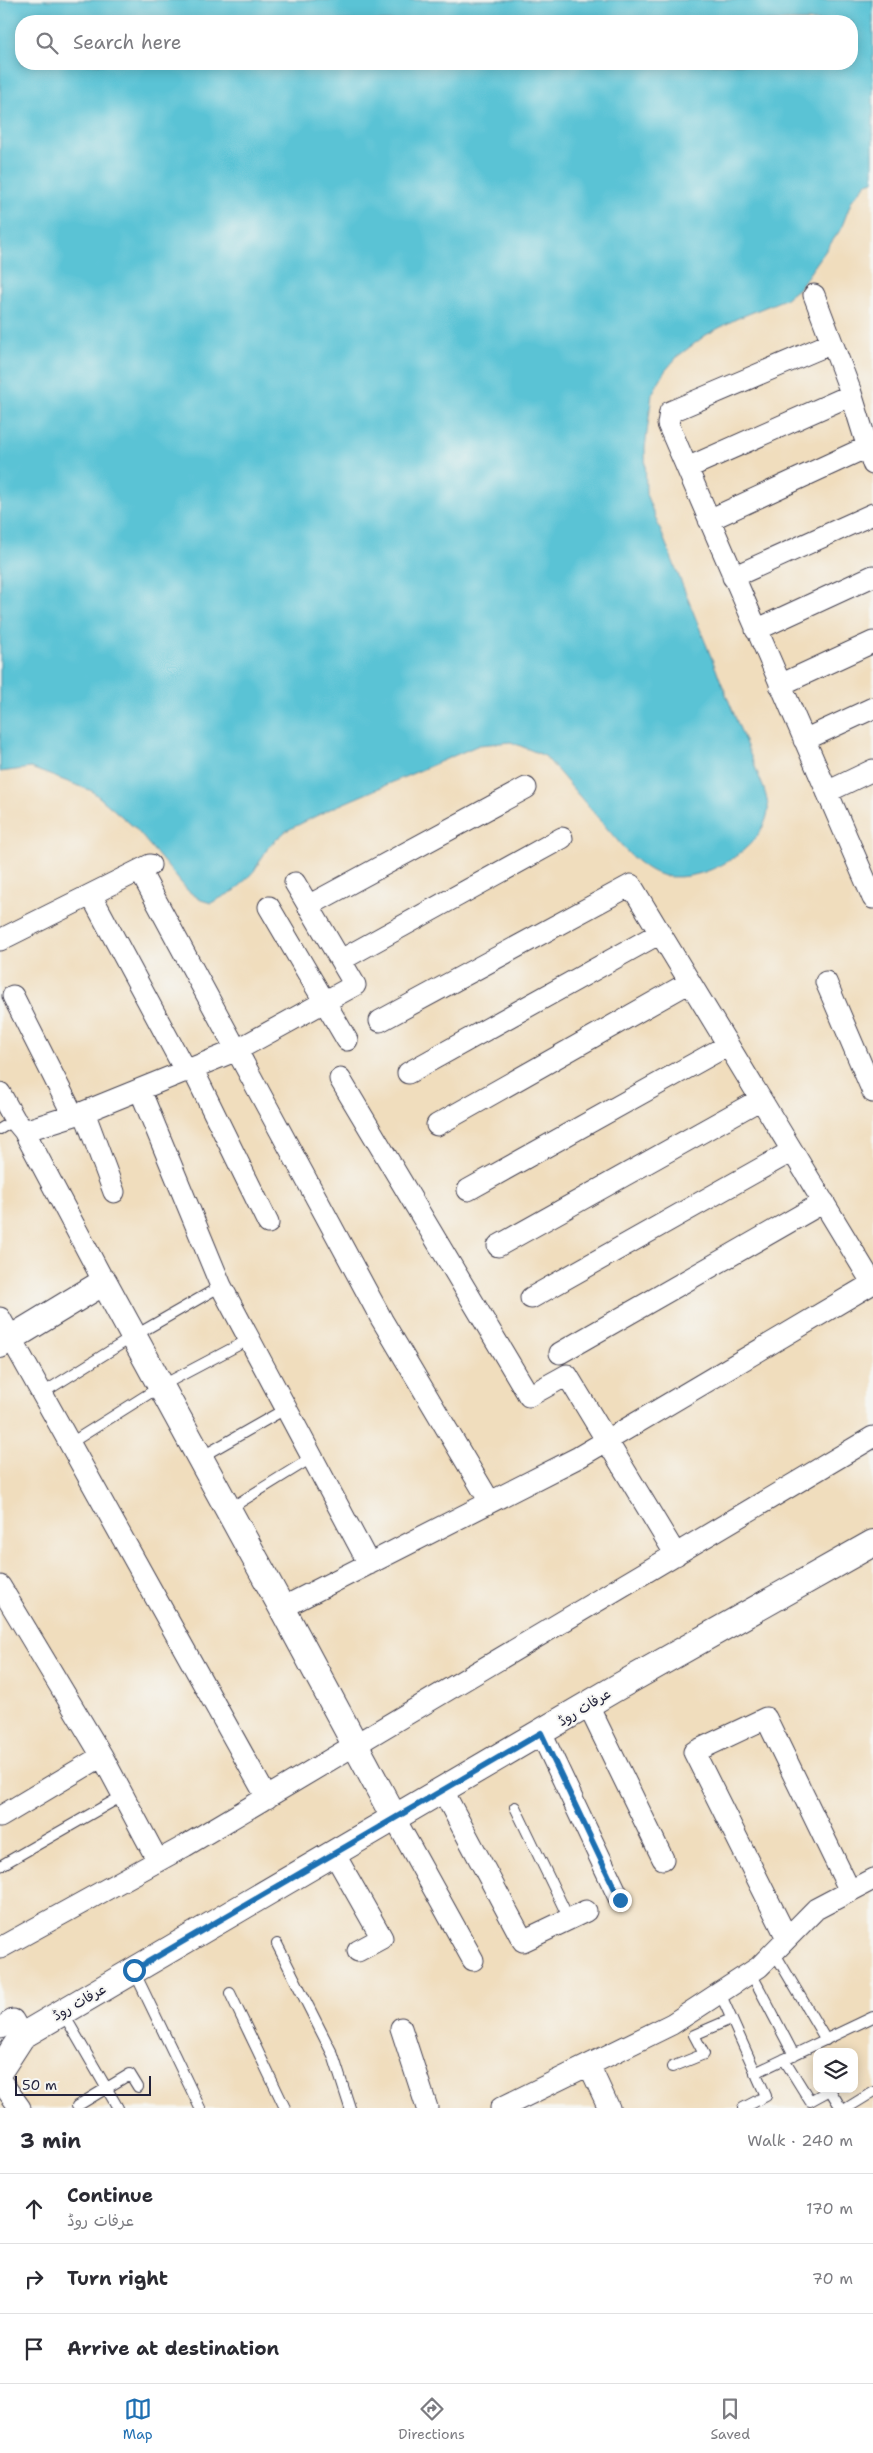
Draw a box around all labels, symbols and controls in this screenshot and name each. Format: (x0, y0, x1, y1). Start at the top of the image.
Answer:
search box (15, 15, 858, 70)
icon: search (33, 29, 61, 57)
text: Search here (73, 30, 182, 55)
street label: عرفات روڈ (554, 1684, 614, 1730)
route end (609, 1889, 632, 1912)
route start (123, 1959, 146, 1982)
street label: عرفات روڈ (49, 1980, 109, 2024)
map controls (813, 2048, 858, 2093)
button: layers (813, 2048, 858, 2093)
scale bar (15, 2073, 151, 2096)
text: 50 m (22, 2076, 57, 2094)
text: 3 min (20, 2127, 81, 2155)
text: Walk · 240 m (747, 2130, 853, 2151)
text: Continue (67, 2183, 153, 2208)
icon: ahead (20, 2195, 48, 2223)
text: 170 m (806, 2198, 853, 2219)
text: عرفات روڈ (67, 2210, 134, 2231)
icon: right (20, 2265, 48, 2293)
text: Turn right (67, 2266, 168, 2291)
text: 70 m (812, 2268, 853, 2289)
icon: arrive (20, 2335, 48, 2363)
text: Arrive at destination (67, 2336, 279, 2361)
tab: Map (123, 2395, 153, 2443)
tab: Directions (398, 2395, 465, 2443)
tab: Saved (711, 2395, 750, 2443)

